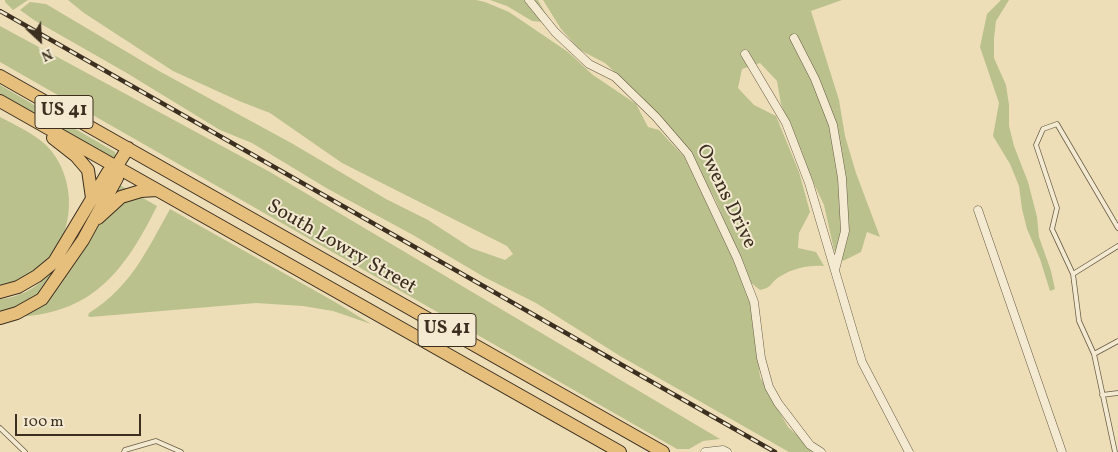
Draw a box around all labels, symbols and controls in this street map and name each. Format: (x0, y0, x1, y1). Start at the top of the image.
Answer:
north arrow (15, 15, 65, 65)
text: N (38, 43, 55, 65)
road number: US 41 (35, 95, 93, 128)
street label: Owens Drive (690, 141, 760, 253)
street label: South Lowry Street (262, 195, 420, 301)
road number: US 41 (418, 314, 476, 346)
scale bar (18, 404, 144, 436)
text: 100 m (23, 412, 63, 433)

